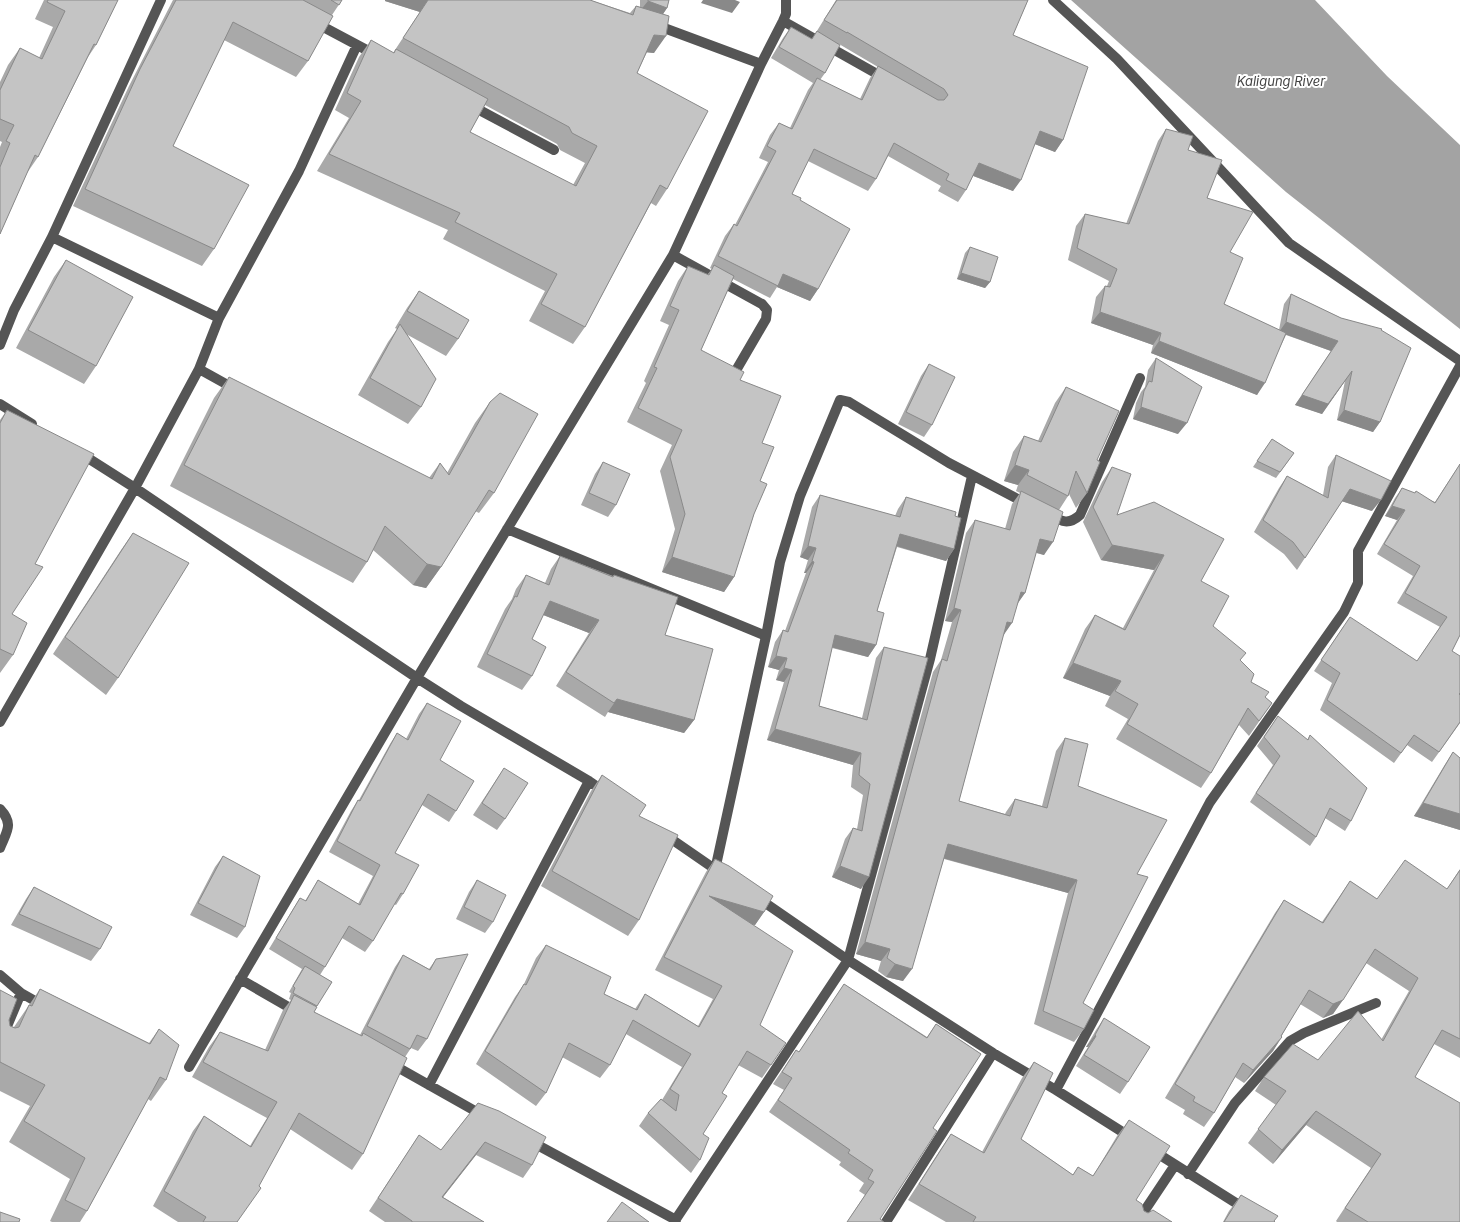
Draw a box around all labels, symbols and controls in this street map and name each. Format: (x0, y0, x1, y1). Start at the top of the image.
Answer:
water label: Kaligung River (1237, 73, 1326, 89)

